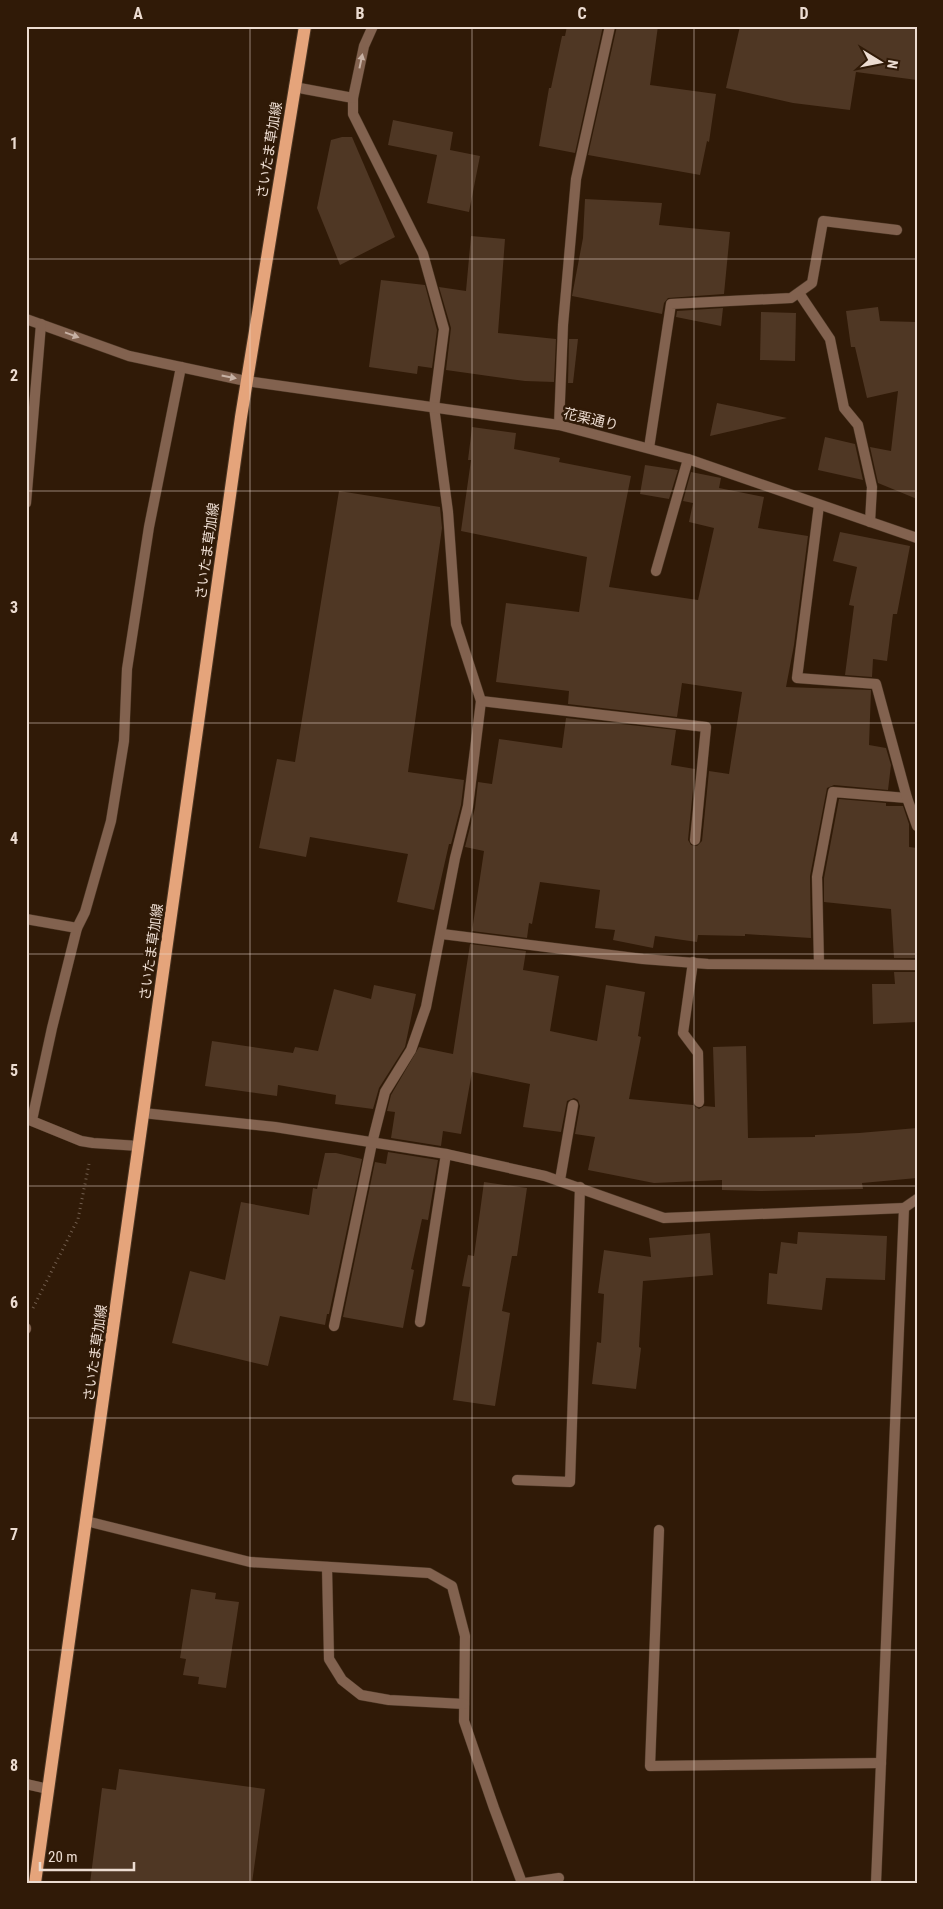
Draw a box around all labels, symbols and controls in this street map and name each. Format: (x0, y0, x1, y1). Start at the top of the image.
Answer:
text: A (133, 4, 143, 23)
text: B (356, 4, 365, 23)
text: C (577, 4, 587, 23)
text: D (799, 4, 809, 23)
north arrow (856, 38, 906, 88)
one-way arrow (357, 54, 365, 69)
text: N (884, 59, 901, 70)
street label: さいたま草加線 (253, 101, 285, 199)
text: 1 (10, 134, 18, 153)
one-way arrow (65, 332, 80, 340)
text: 2 (10, 366, 18, 385)
one-way arrow (221, 374, 237, 382)
street label: 花栗通り (562, 405, 620, 433)
street label: さいたま草加線 (192, 502, 222, 600)
text: 3 (10, 598, 18, 617)
text: 4 (10, 829, 18, 848)
street label: さいたま草加線 (136, 903, 166, 1001)
text: 5 (10, 1061, 18, 1080)
text: 6 (10, 1293, 18, 1312)
street label: さいたま草加線 (80, 1304, 110, 1402)
text: 7 (10, 1525, 18, 1544)
text: 8 (10, 1756, 18, 1775)
scale bar (40, 1839, 134, 1871)
text: 20 m (48, 1848, 78, 1866)

